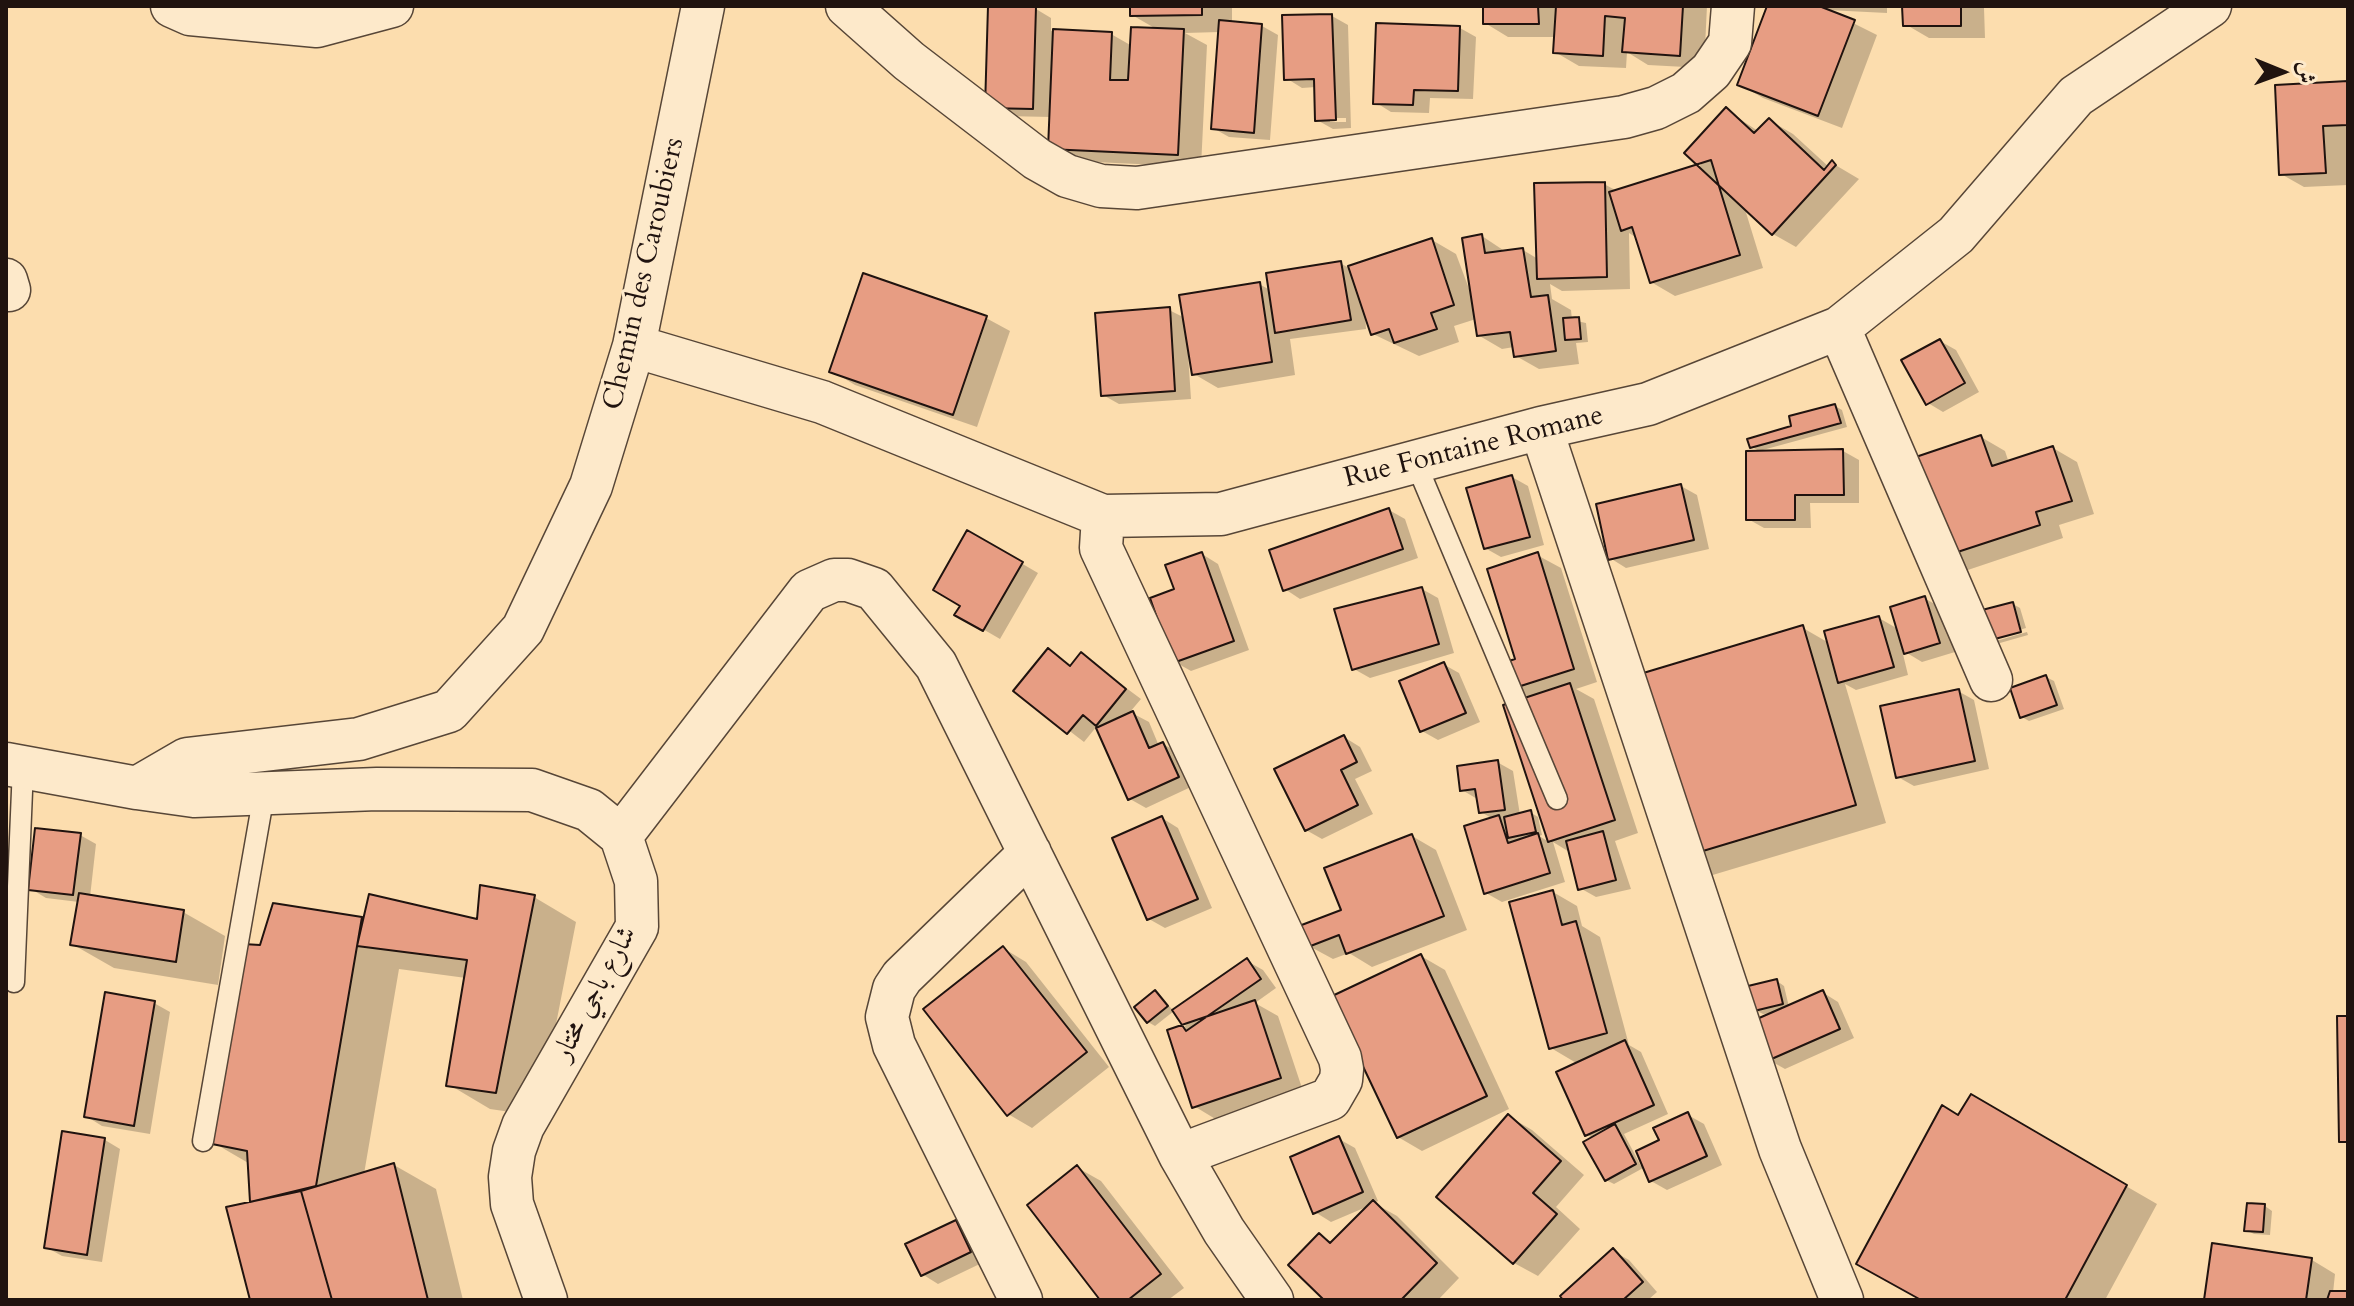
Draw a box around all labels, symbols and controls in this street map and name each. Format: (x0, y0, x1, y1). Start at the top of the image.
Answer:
north arrow (2242, 32, 2322, 112)
text: ش (2291, 61, 2321, 84)
street label: Chemin des Caroubiers (597, 135, 693, 413)
street label: Rue Fontaine Romane (1341, 400, 1607, 496)
street label: شارع باجي مختار (547, 921, 645, 1067)

